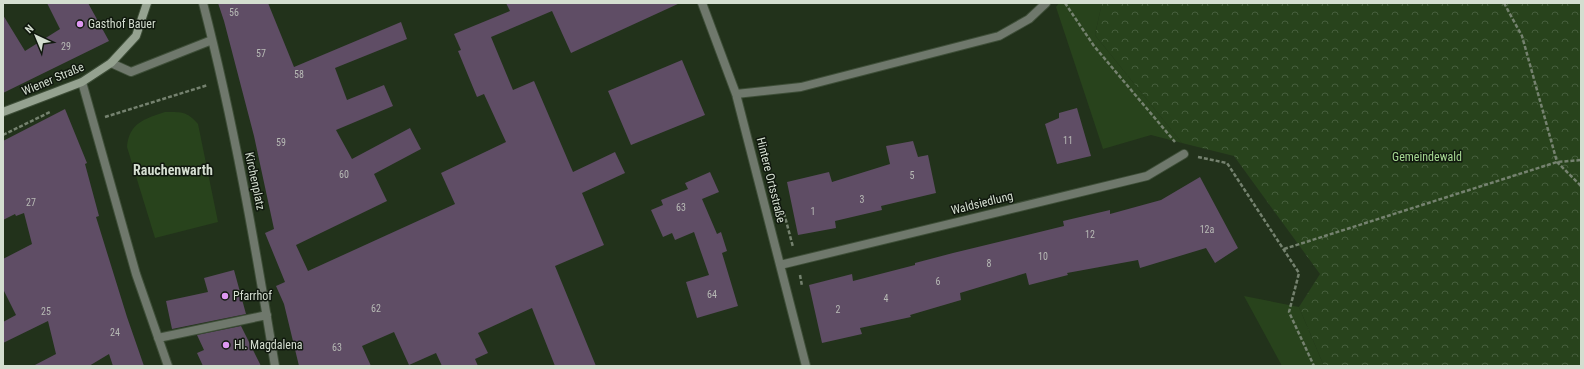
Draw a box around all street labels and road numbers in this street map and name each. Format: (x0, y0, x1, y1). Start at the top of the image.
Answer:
street label: Wiener Straße (20, 59, 87, 98)
street label: Hintere Ortsstraße (754, 136, 788, 224)
street label: Kirchenplatz (242, 151, 268, 211)
street label: Waldsiedlung (949, 189, 1015, 217)

